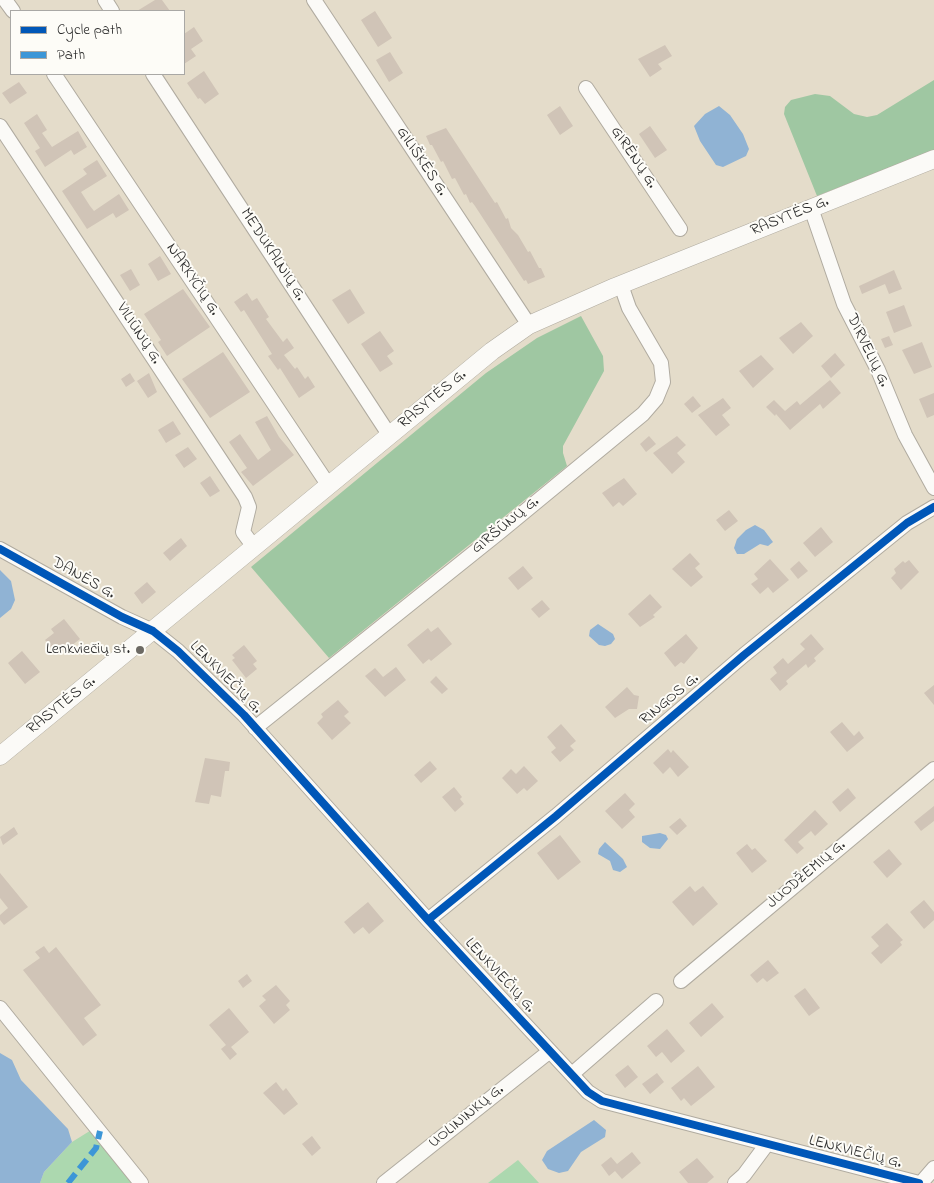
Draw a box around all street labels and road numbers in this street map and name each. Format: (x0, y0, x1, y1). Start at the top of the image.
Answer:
street label: GIRĖNŲ G. (605, 123, 661, 193)
street label: GILIŠKĖS G. (391, 124, 451, 200)
street label: RASYTĖS G. (748, 193, 832, 241)
street label: MEDUKALNIŲ G. (235, 205, 309, 305)
street label: NARKYČIŲ G. (161, 240, 223, 320)
street label: VILIŪNŲ G. (111, 300, 165, 368)
street label: DIRVELIŲ G. (841, 311, 893, 391)
street label: RASYTĖS G. (395, 366, 471, 434)
street label: GIRŠŪNŲ G. (468, 493, 544, 559)
street label: DANĖS G. (48, 554, 118, 604)
street label: LENKVIEČIŲ G. (185, 638, 265, 718)
street label: RINGOS G. (637, 670, 703, 730)
street label: RASYTĖS G. (24, 673, 100, 739)
street label: JUODŽEMIŲ G. (764, 837, 850, 913)
street label: LENKVIEČIŲ G. (460, 935, 538, 1017)
street label: UOLININKŲ G. (426, 1081, 508, 1153)
street label: LENKVIEČIŲ G. (807, 1132, 903, 1174)

